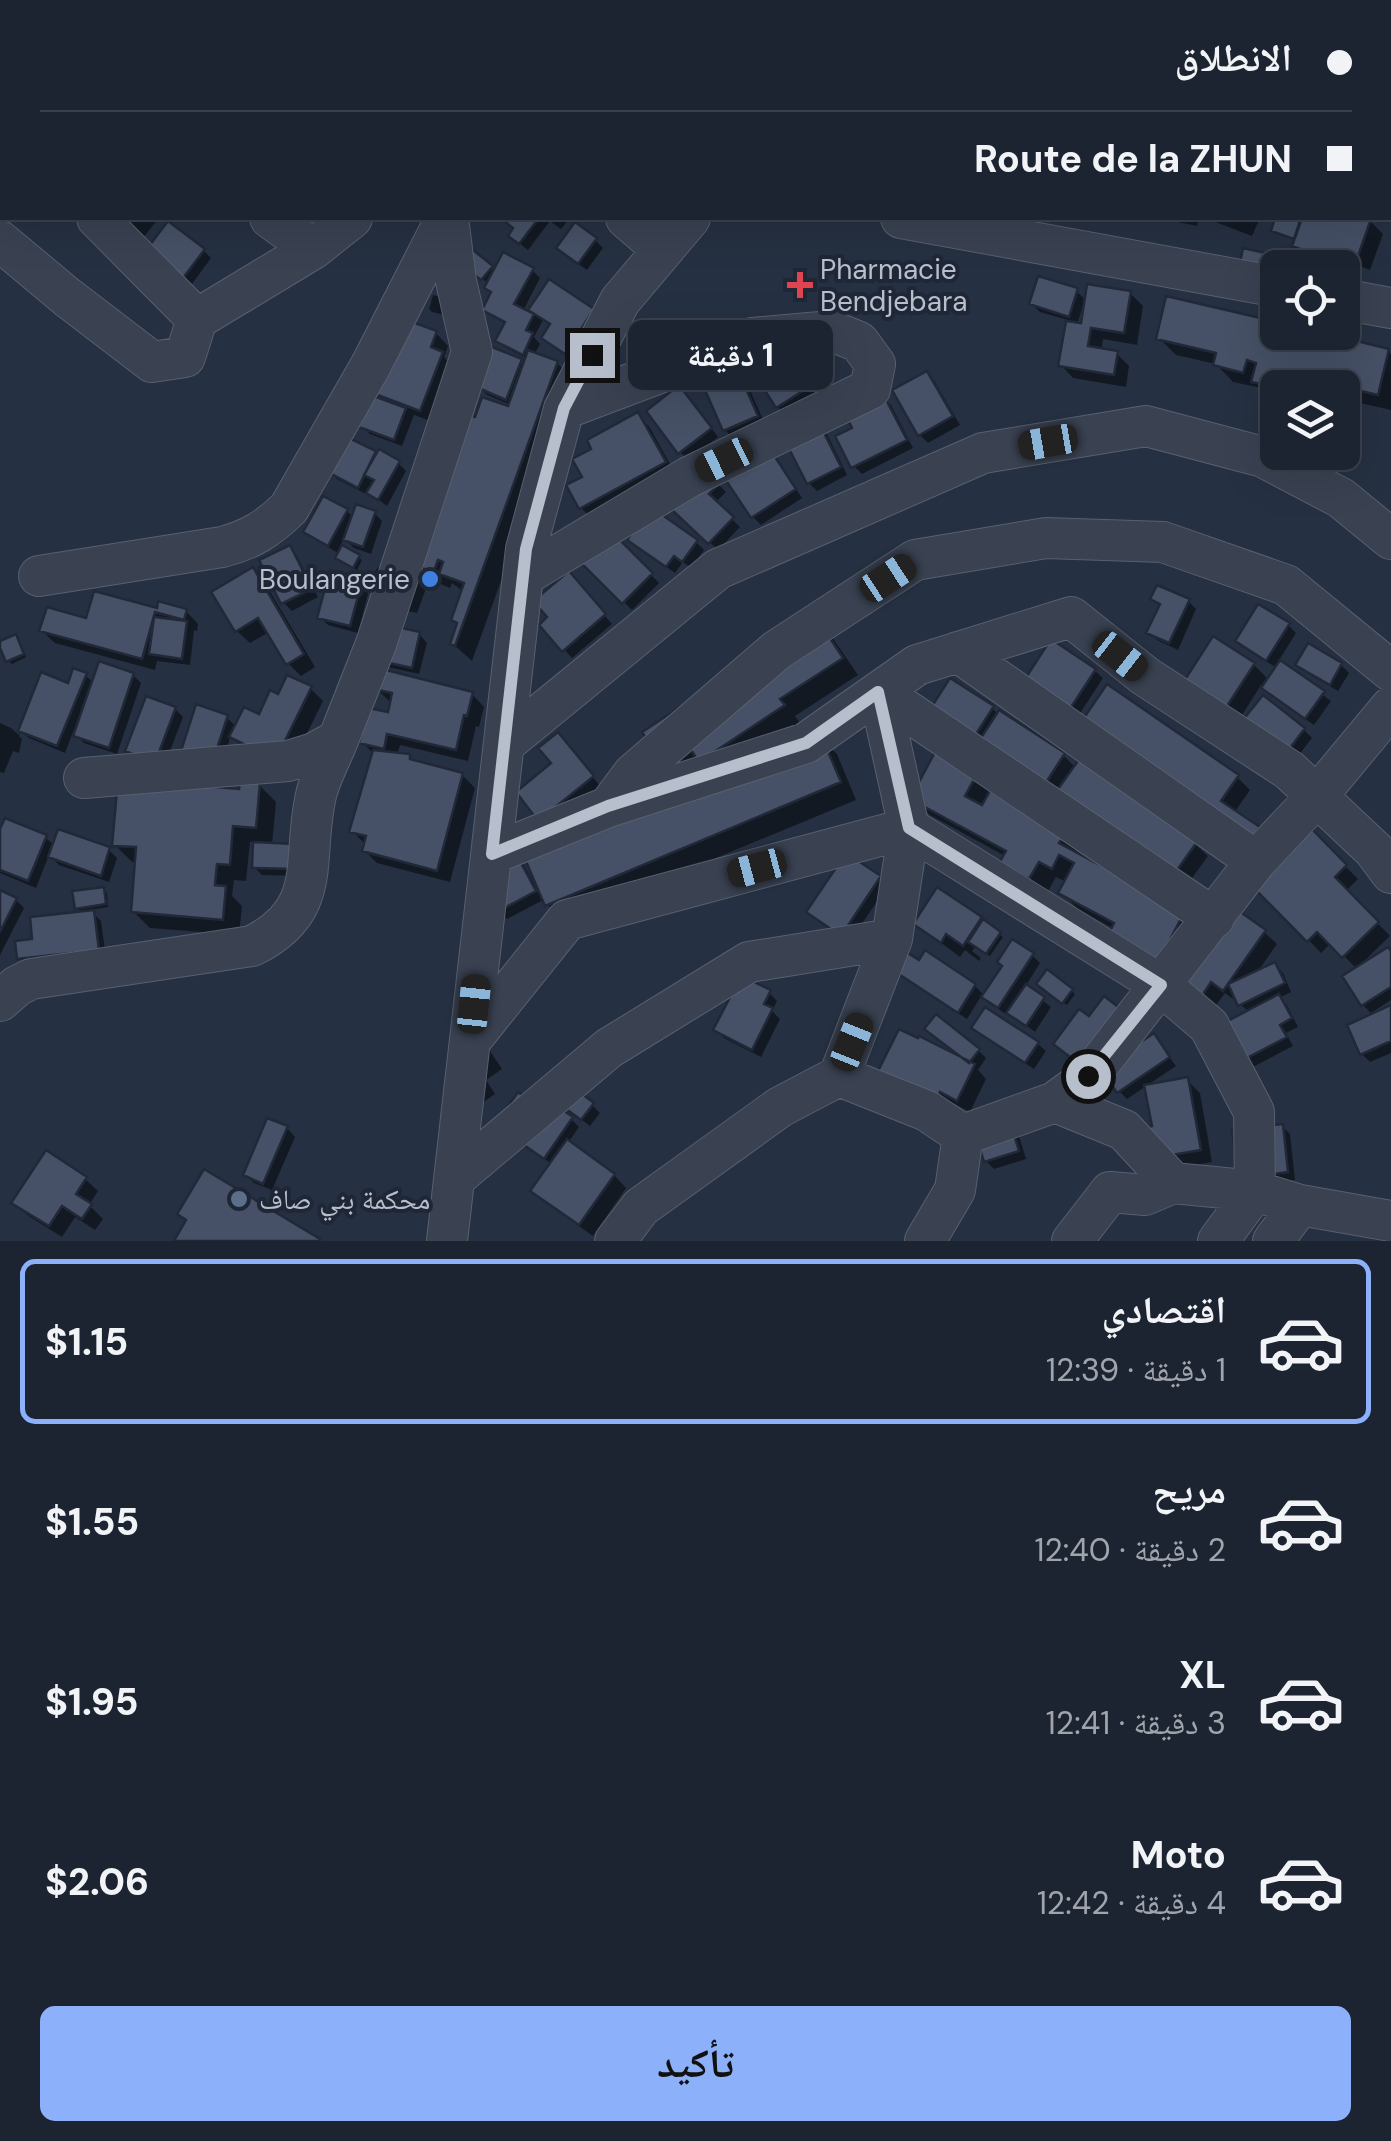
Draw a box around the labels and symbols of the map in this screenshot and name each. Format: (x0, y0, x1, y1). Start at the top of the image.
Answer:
place label: Pharmacie Bendjebara (820, 251, 967, 320)
marker: Pharmacie Bendjebara (789, 274, 811, 296)
callout: 1 دقيقة (627, 320, 832, 390)
route end (570, 333, 615, 378)
car (1016, 422, 1080, 462)
car (690, 433, 758, 487)
car (855, 549, 921, 607)
place label: Boulangerie (259, 561, 410, 598)
marker: Boulangerie (419, 568, 441, 590)
car (1087, 626, 1153, 686)
car (724, 846, 790, 890)
car (456, 973, 492, 1035)
car (827, 1009, 877, 1075)
route start (1066, 1054, 1111, 1099)
place label: محكمة بني صاف (259, 1181, 430, 1222)
marker: محكمة بني صاف (228, 1188, 250, 1210)

